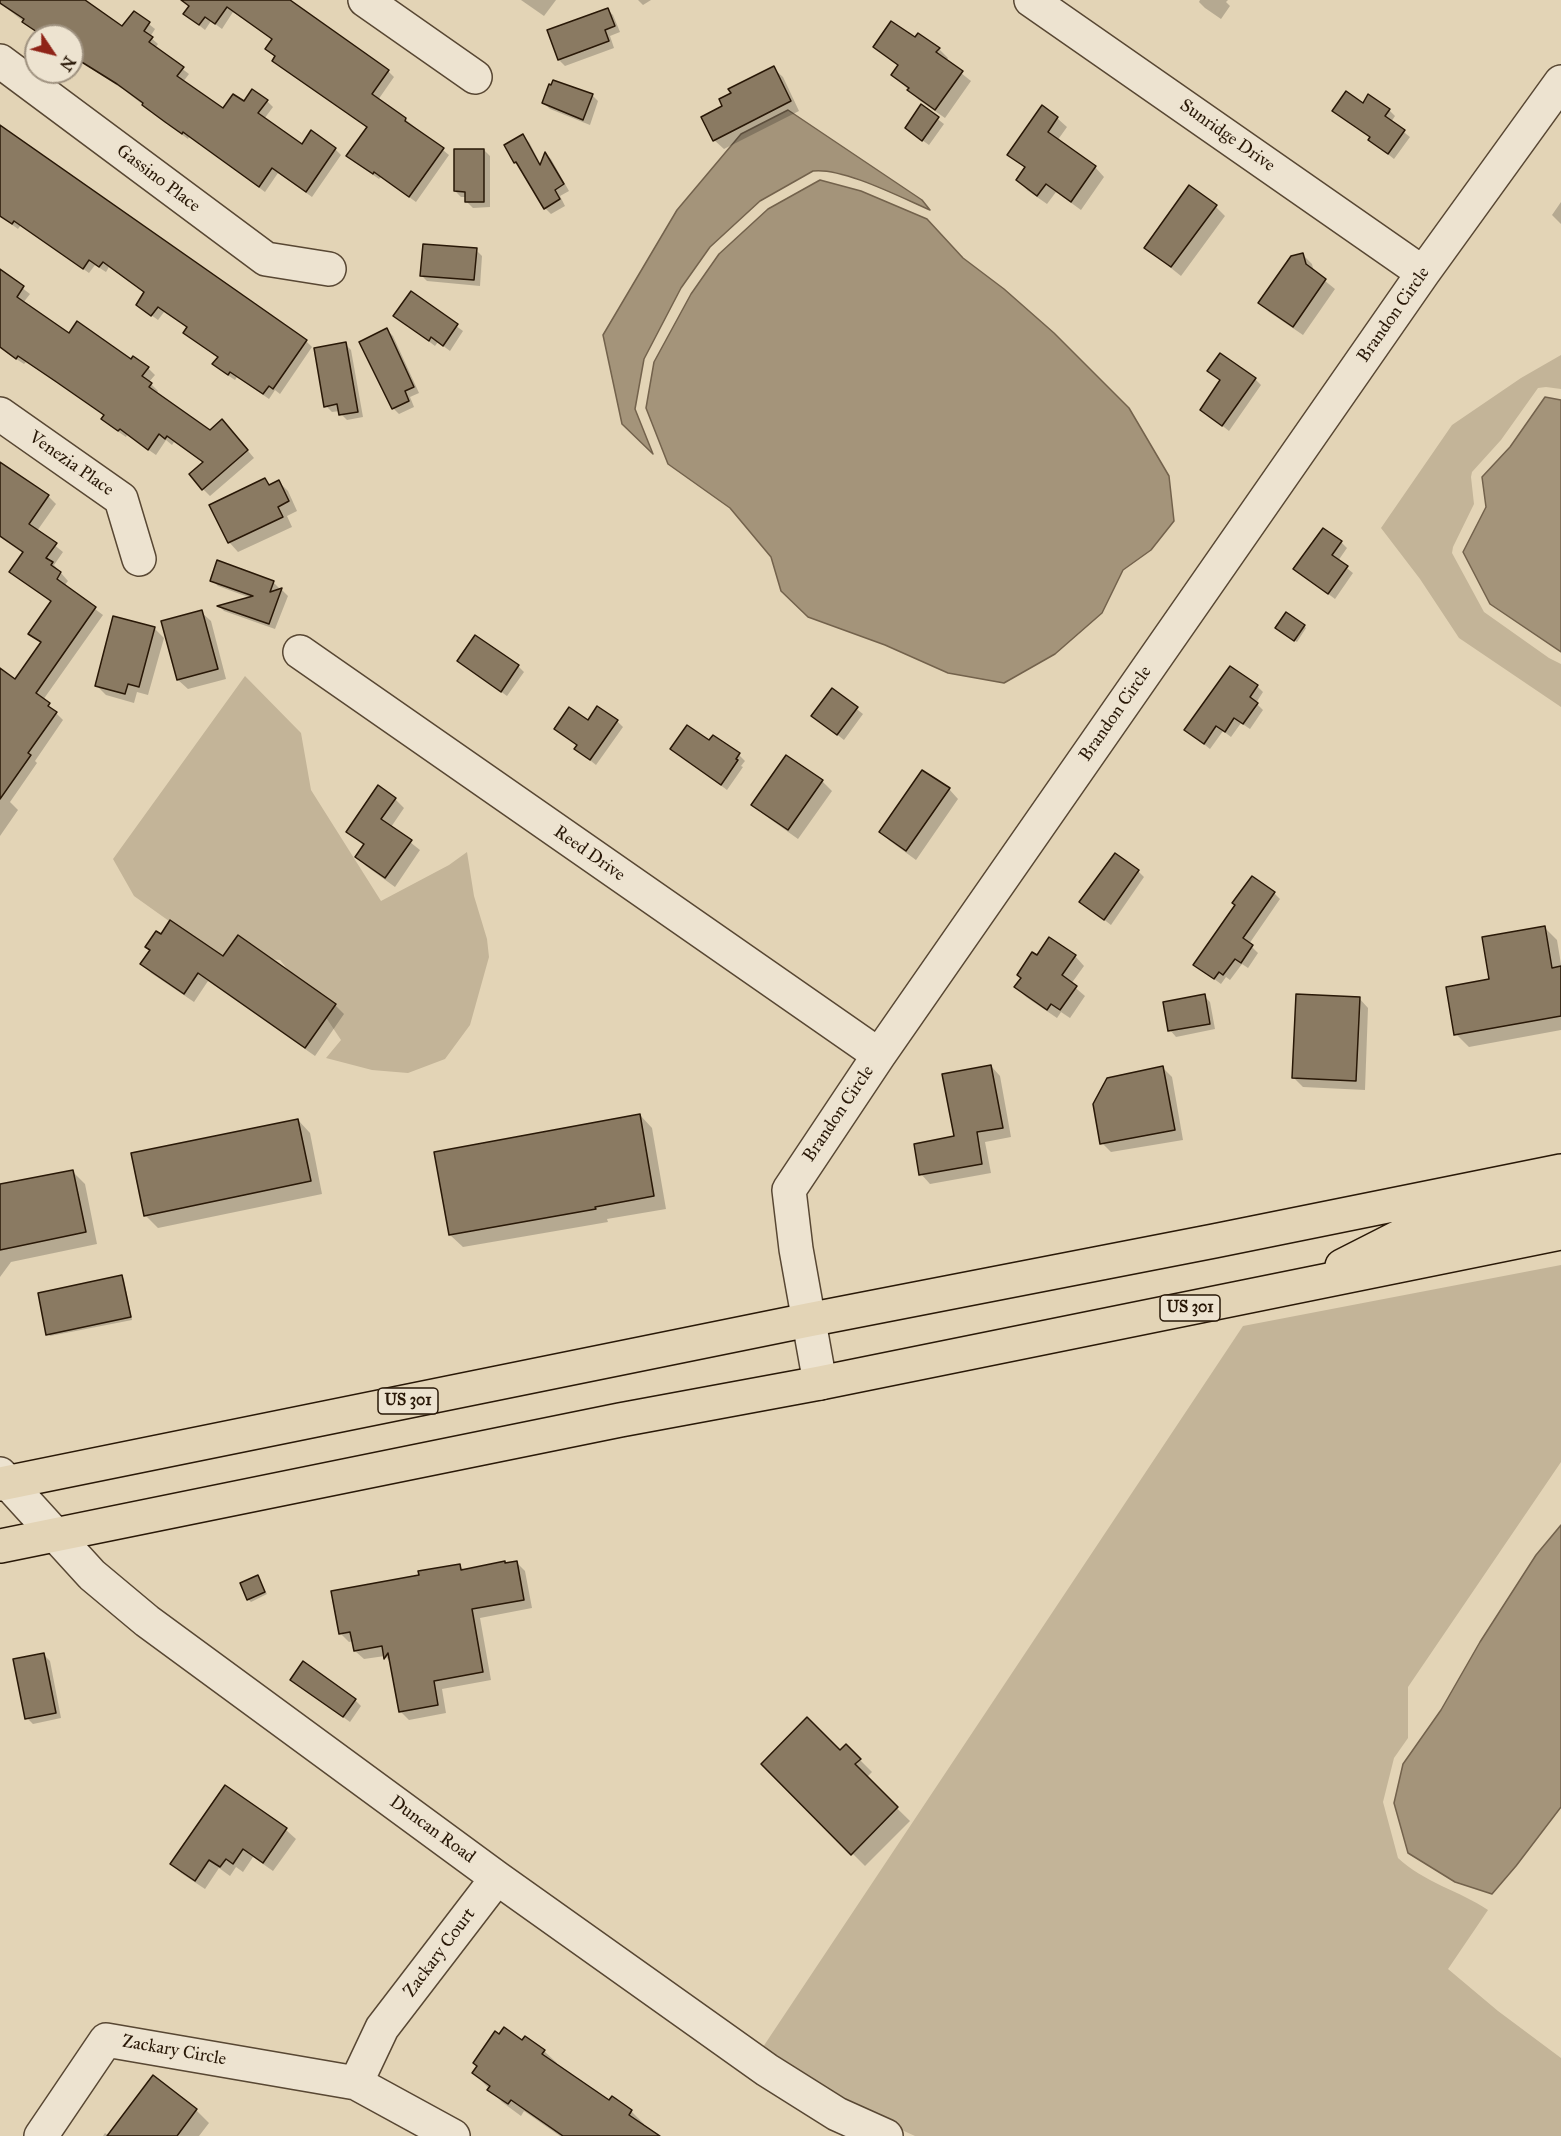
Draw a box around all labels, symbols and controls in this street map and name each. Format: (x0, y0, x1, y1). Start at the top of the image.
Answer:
north arrow (24, 24, 84, 84)
text: N (56, 52, 79, 74)
street label: Sunridge Drive (1175, 95, 1279, 177)
street label: Gassino Place (112, 140, 204, 218)
street label: Brandon Circle (1353, 263, 1435, 367)
street label: Venezia Place (24, 427, 118, 501)
street label: Brandon Circle (1075, 662, 1157, 766)
street label: Reed Drive (549, 822, 629, 886)
street label: Brandon Circle (799, 1062, 879, 1166)
road number: US 301 (1160, 1295, 1220, 1321)
road number: US 301 (378, 1388, 438, 1414)
street label: Duncan Road (385, 1792, 479, 1868)
street label: Zackary Court (400, 1904, 480, 2002)
street label: Zackary Circle (120, 2031, 228, 2071)

